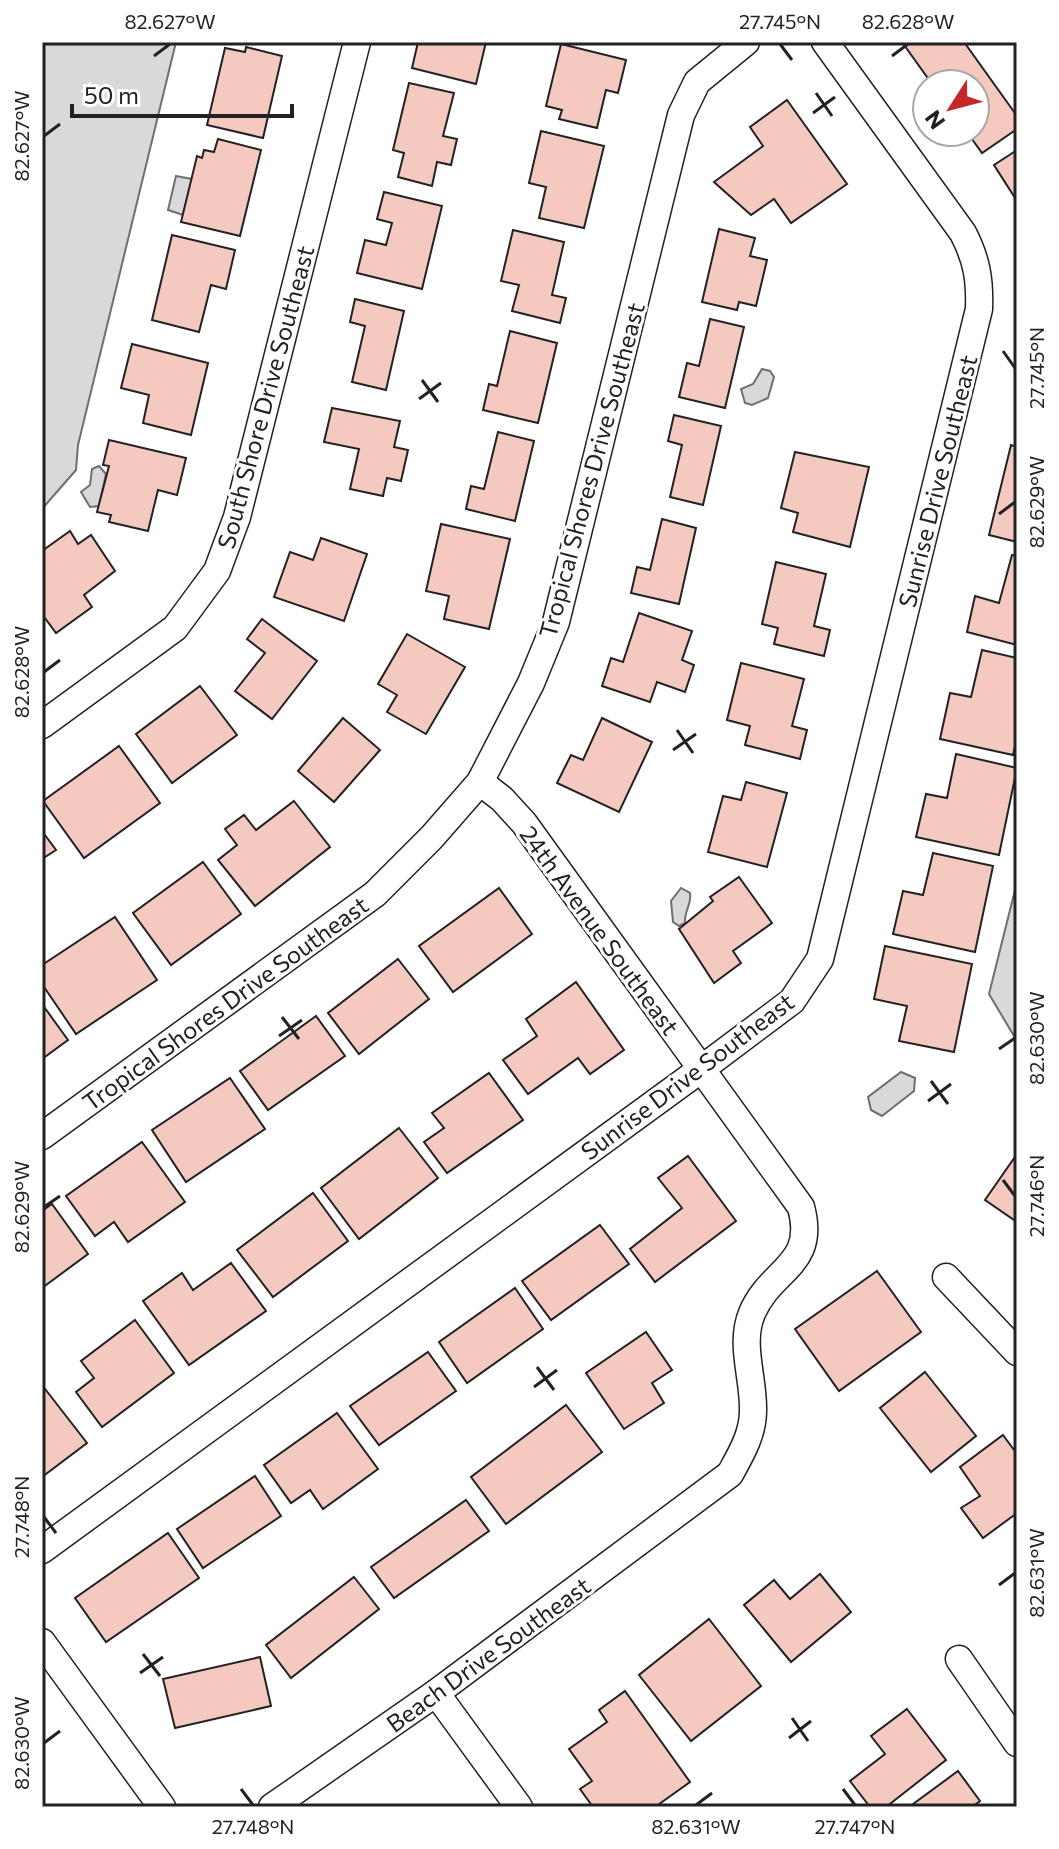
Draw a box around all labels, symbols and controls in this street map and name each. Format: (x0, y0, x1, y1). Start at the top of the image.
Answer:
text: 82.627°W (124, 9, 216, 33)
text: 27.745°N (739, 9, 821, 33)
text: 82.628°W (862, 9, 954, 33)
scale bar (72, 68, 292, 118)
north arrow (911, 68, 991, 148)
text: 50 m (84, 80, 139, 109)
text: 82.627°W (9, 90, 33, 182)
text: N (919, 105, 950, 135)
street label: South Shore Drive Southeast (211, 242, 319, 552)
street label: Tropical Shores Drive Southeast (532, 299, 650, 641)
text: 27.745°N (1024, 327, 1048, 409)
street label: Sunrise Drive Southeast (892, 352, 982, 610)
text: 82.629°W (1024, 456, 1048, 548)
text: 82.628°W (9, 626, 33, 718)
street label: 24th Avenue Southeast (514, 820, 686, 1040)
street label: Tropical Shores Drive Southeast (77, 890, 374, 1116)
street label: Sunrise Drive Southeast (575, 986, 799, 1166)
text: 82.630°W (1024, 991, 1048, 1085)
text: 27.746°N (1024, 1155, 1048, 1237)
text: 82.629°W (9, 1161, 33, 1253)
text: 27.748°N (9, 1476, 33, 1558)
text: 82.631°W (1024, 1528, 1048, 1618)
street label: Beach Drive Southeast (380, 1570, 596, 1738)
text: 82.630°W (9, 1696, 33, 1790)
text: 27.748°N (212, 1814, 294, 1838)
text: 82.631°W (651, 1814, 741, 1838)
text: 27.747°N (815, 1814, 895, 1838)

